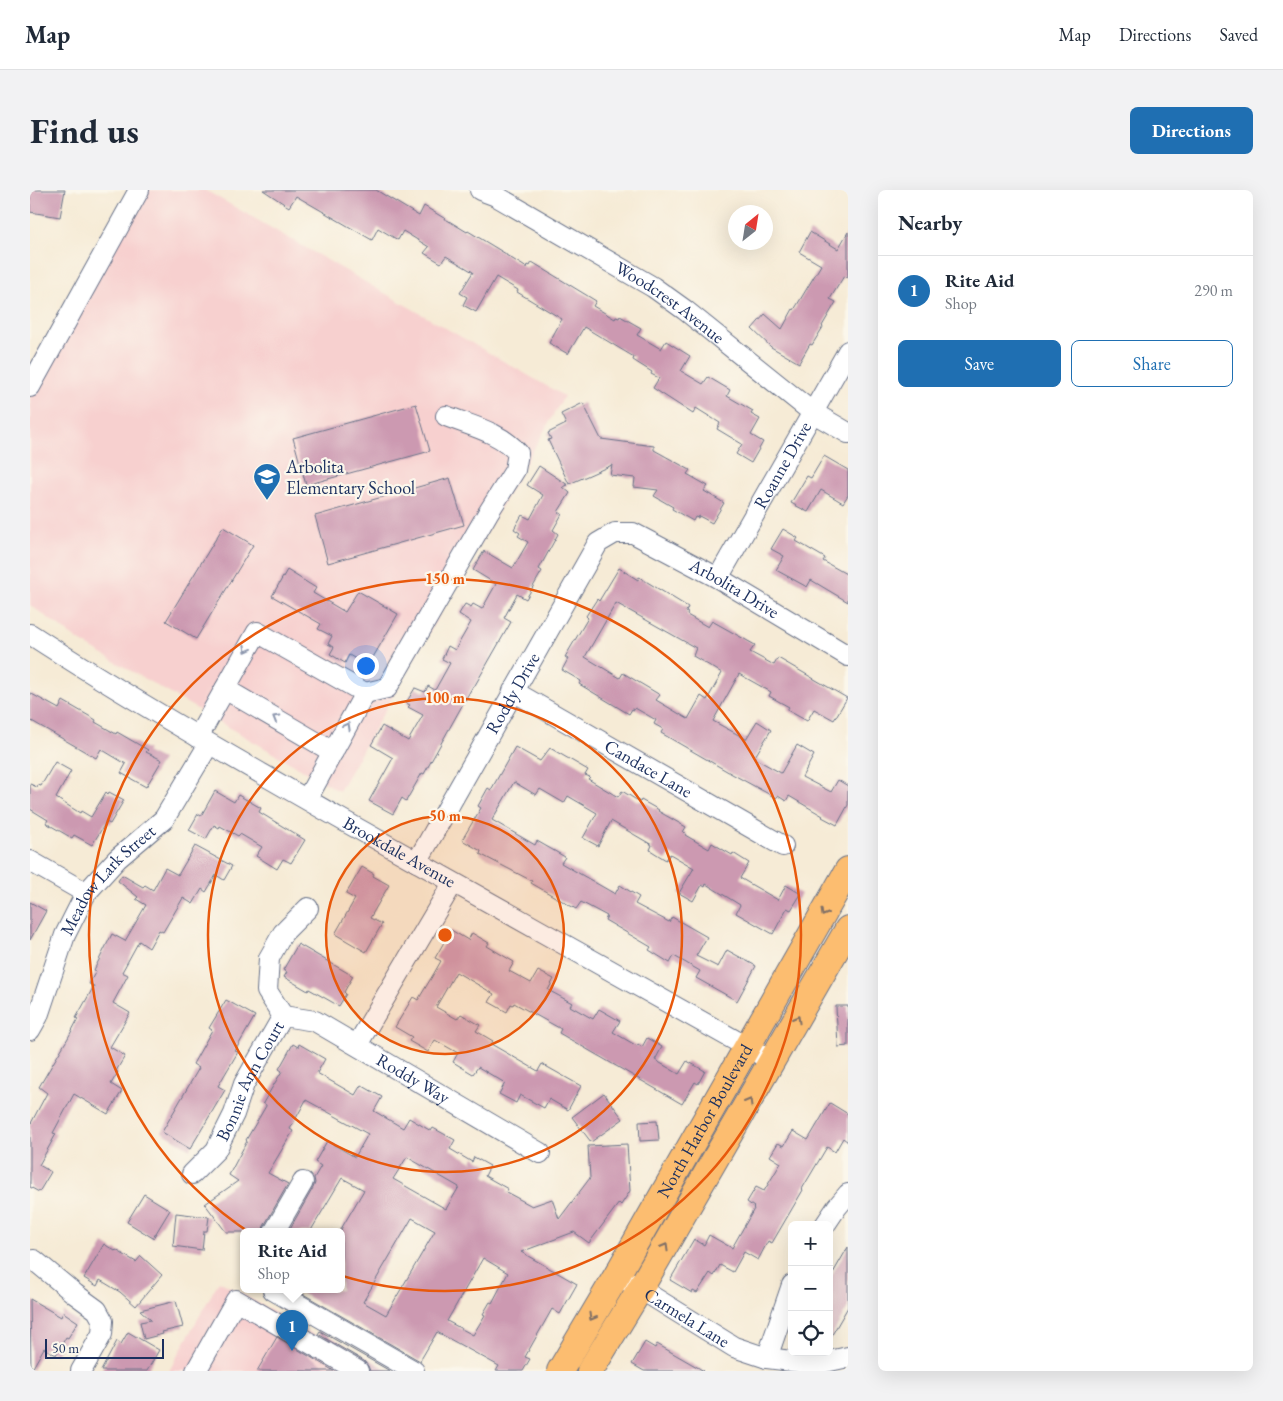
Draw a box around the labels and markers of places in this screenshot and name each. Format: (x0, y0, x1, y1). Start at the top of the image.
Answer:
place label: Arbolita Elementary School (285, 455, 415, 499)
school or university icon: Arbolita Elementary School (252, 462, 282, 501)
centre of rings (436, 926, 454, 944)
pin: 1 (276, 1310, 308, 1351)

